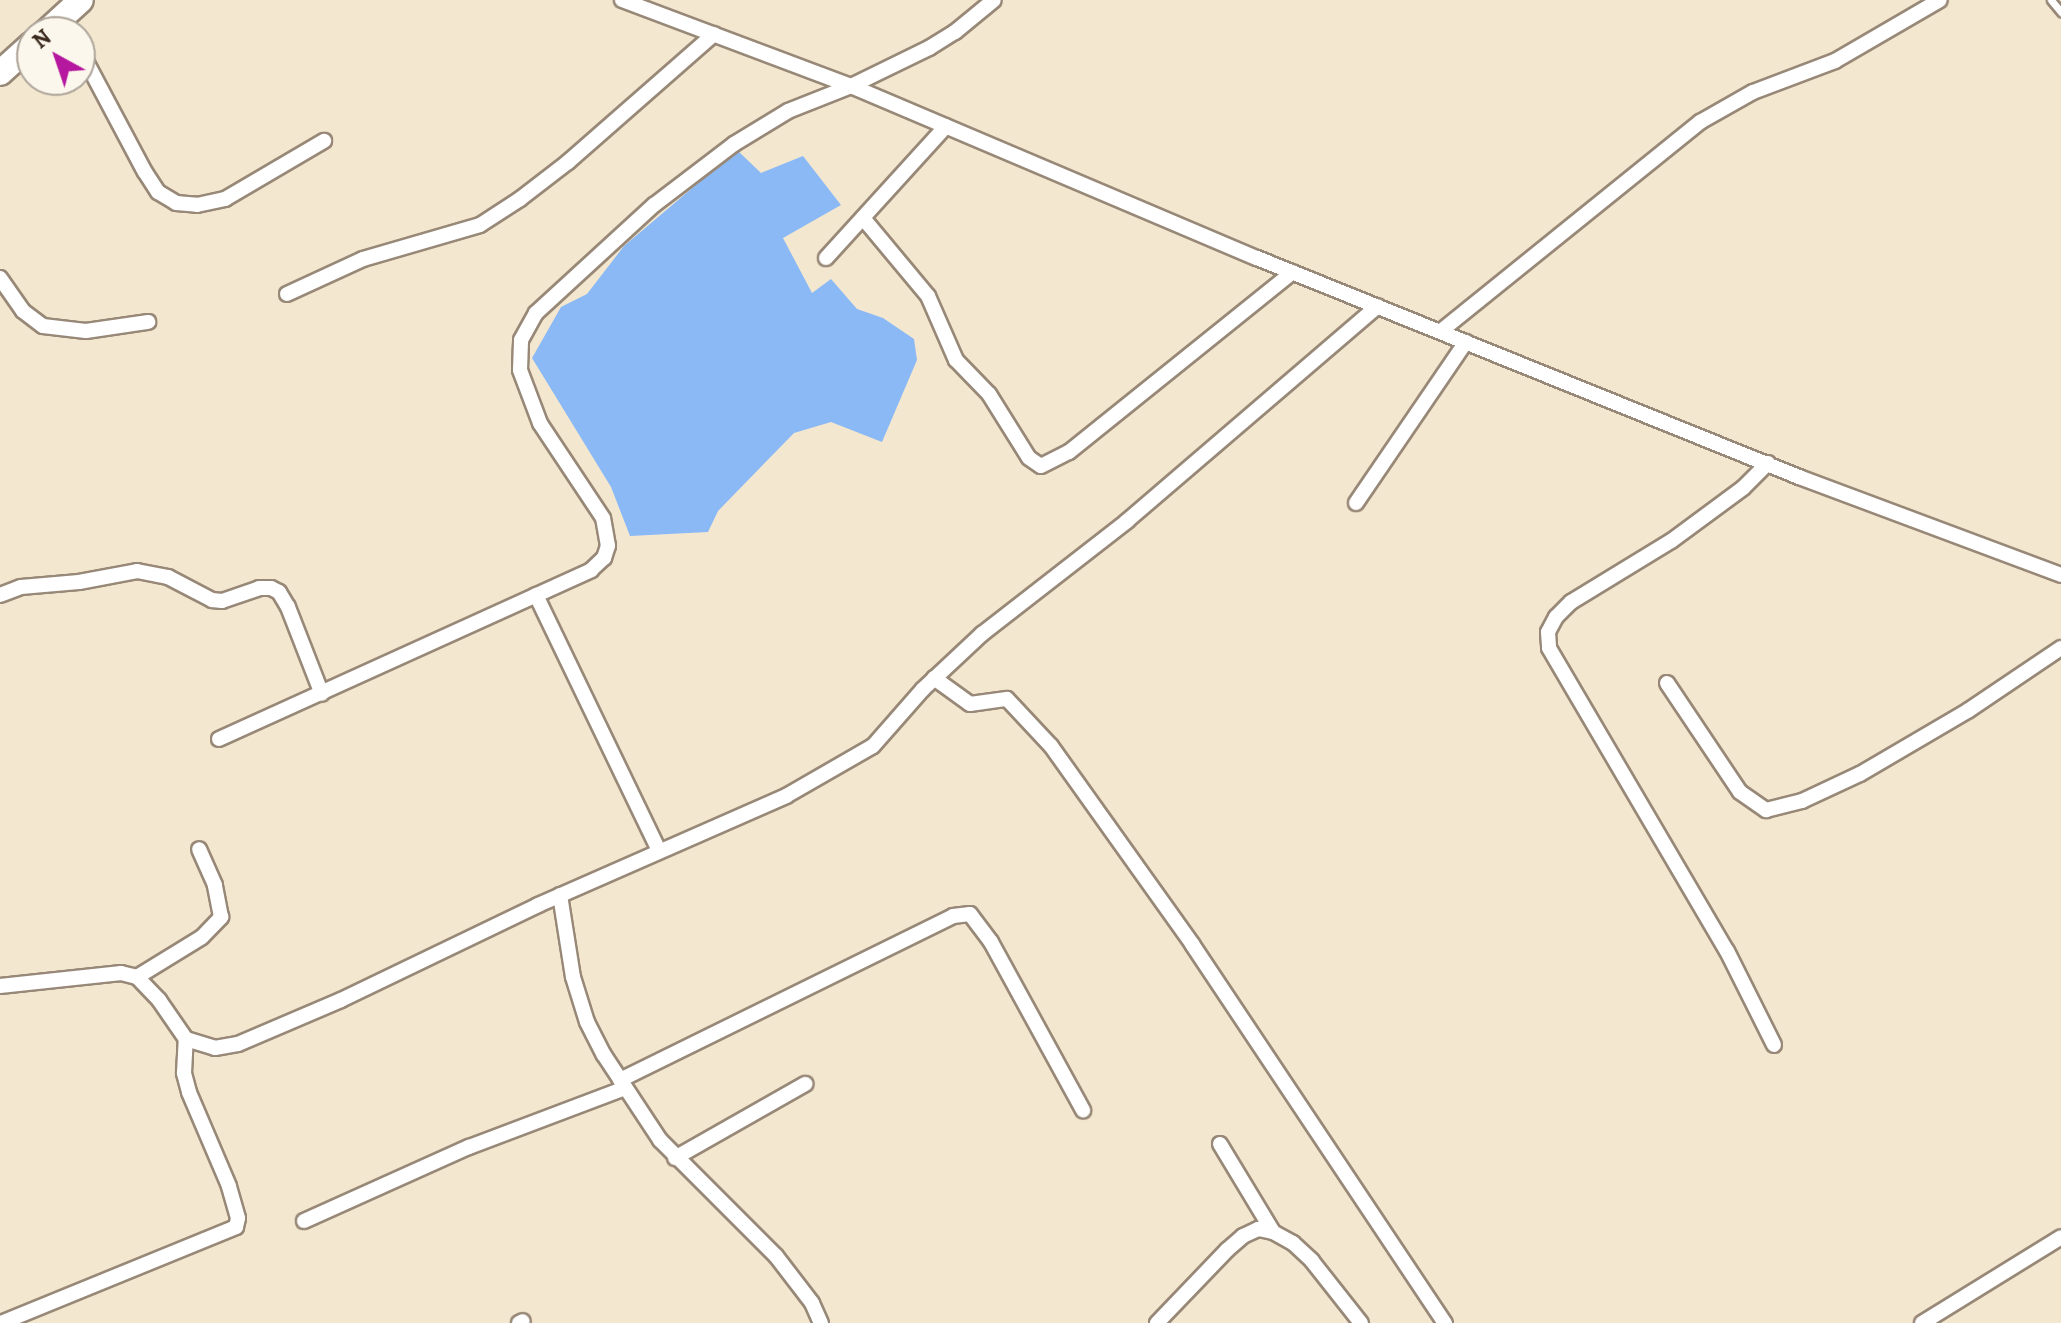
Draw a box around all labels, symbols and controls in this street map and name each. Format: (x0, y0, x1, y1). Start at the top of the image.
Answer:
north arrow (16, 16, 96, 96)
text: N (26, 23, 58, 56)

